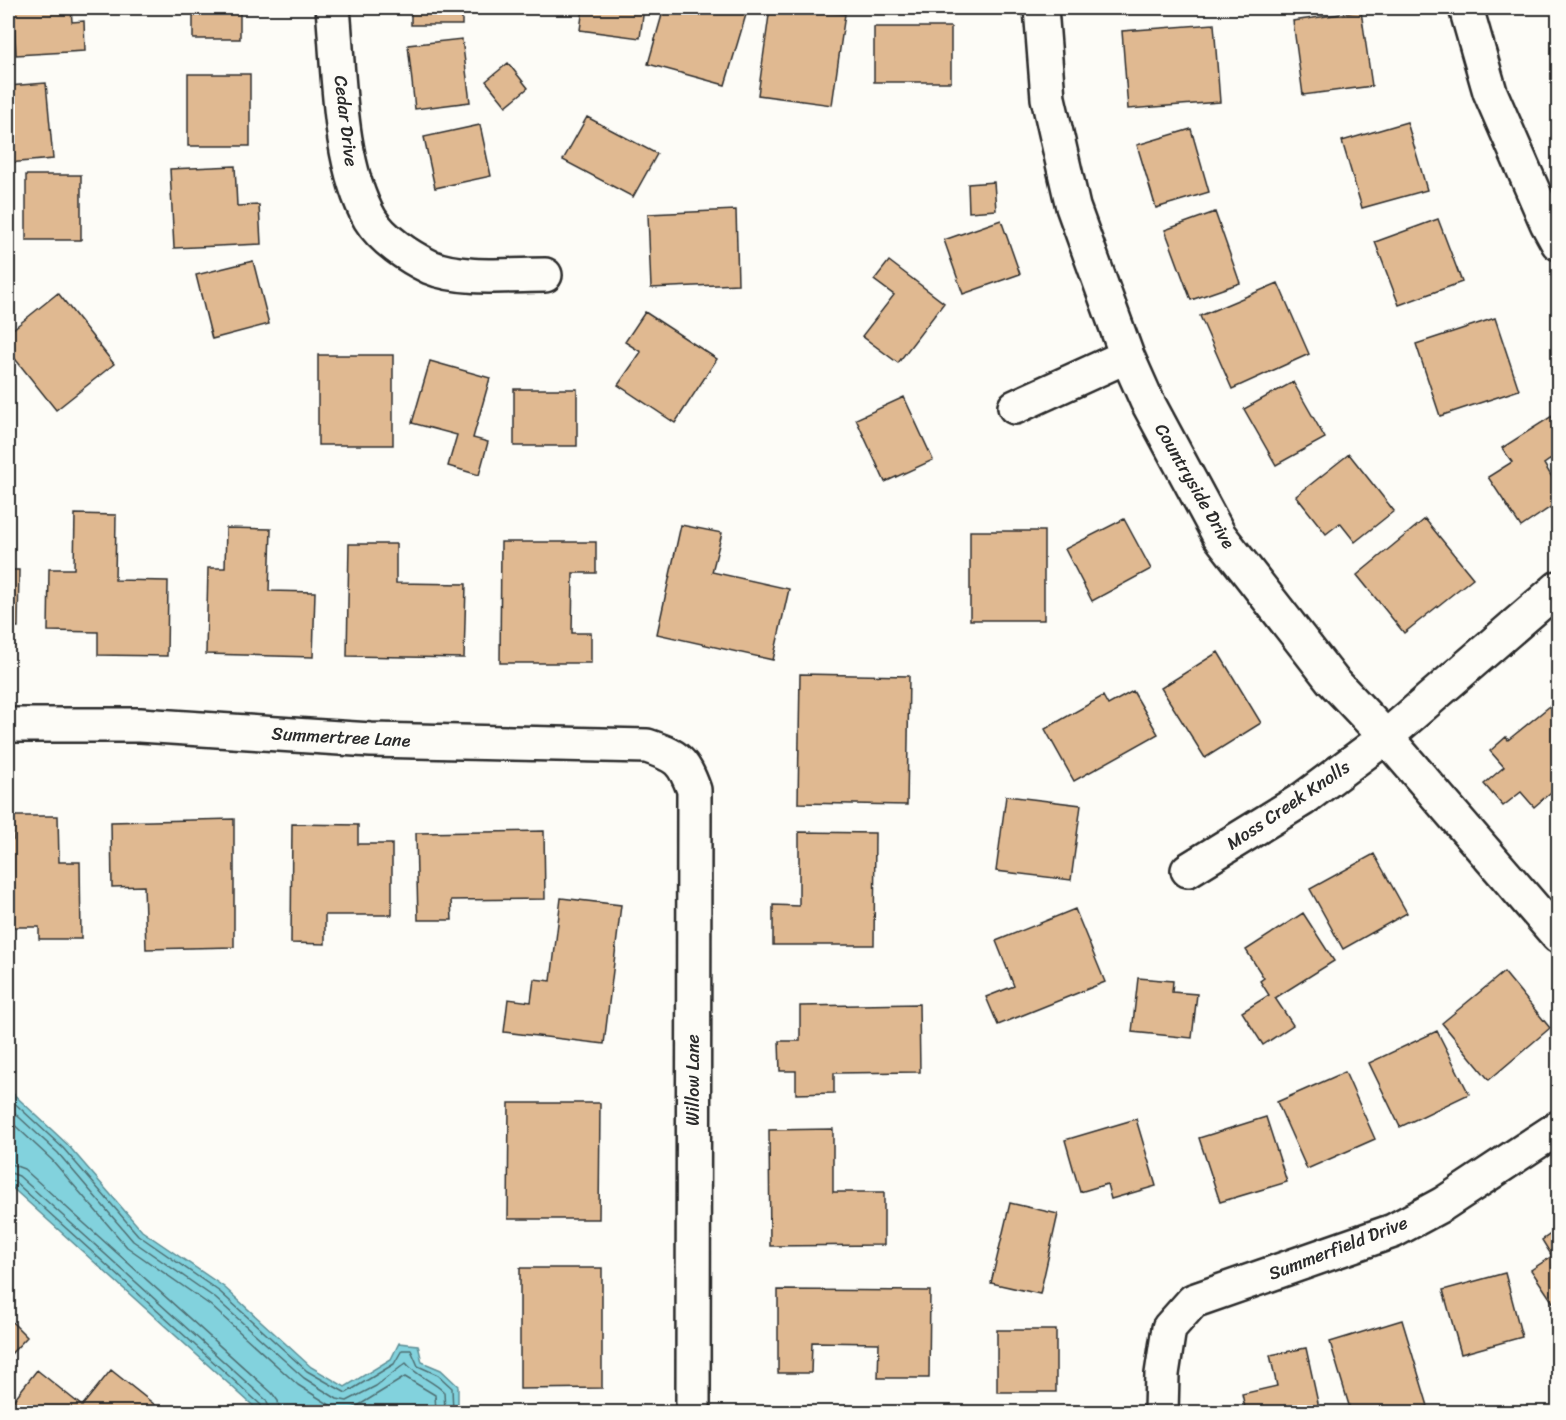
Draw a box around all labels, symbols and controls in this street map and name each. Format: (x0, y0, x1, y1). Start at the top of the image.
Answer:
street label: Cedar Drive (325, 73, 367, 169)
street label: Countryside Drive (1146, 417, 1244, 555)
street label: Summertree Lane (271, 717, 412, 757)
street label: Moss Creek Knolls (1219, 751, 1357, 859)
street label: Willow Lane (677, 1034, 709, 1126)
street label: Summerfield Drive (1264, 1207, 1412, 1289)

